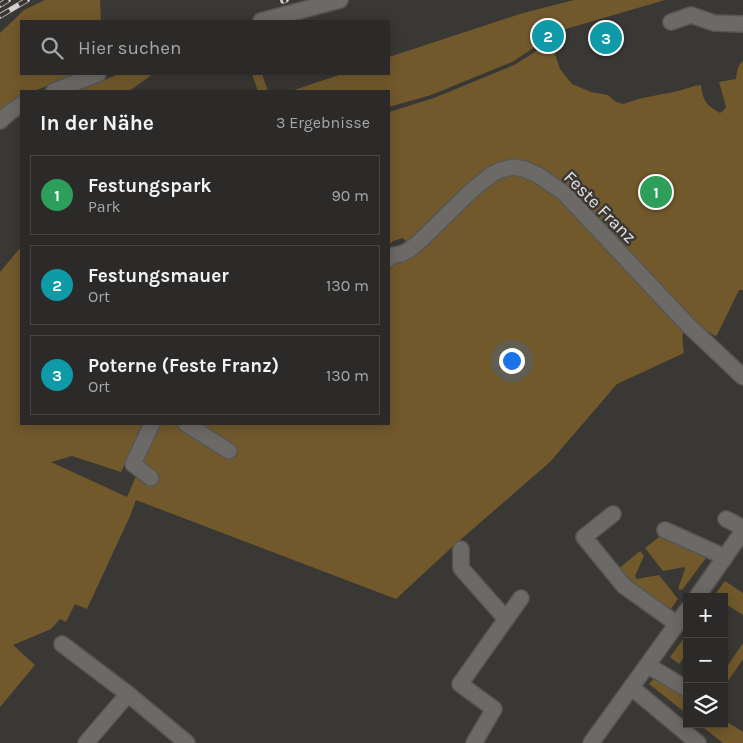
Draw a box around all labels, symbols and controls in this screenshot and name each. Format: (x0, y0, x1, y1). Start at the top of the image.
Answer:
pin: 2 (532, 17, 564, 55)
pin: 3 (590, 19, 622, 57)
search box (20, 20, 390, 75)
icon: search (38, 34, 66, 62)
text: Hier suchen (78, 37, 181, 59)
text: In der Nähe (40, 111, 154, 135)
text: 3 Ergebnisse (276, 113, 370, 132)
street label: Feste Franz (559, 166, 641, 248)
pin: 1 (640, 173, 672, 211)
text: Festungspark (88, 175, 212, 197)
text: 1 (54, 186, 60, 205)
text: 90 m (331, 186, 369, 205)
text: Park (88, 197, 120, 216)
text: Festungsmauer (88, 265, 229, 287)
text: 2 (52, 276, 62, 295)
text: 130 m (326, 276, 369, 295)
text: Ort (88, 287, 110, 306)
your location (499, 348, 525, 374)
text: Poterne (Feste Franz) (88, 355, 279, 377)
text: 3 (52, 366, 62, 385)
text: 130 m (326, 366, 369, 385)
text: Ort (88, 377, 110, 396)
map controls (683, 593, 728, 728)
button: + (683, 593, 728, 638)
button: − (683, 638, 728, 683)
button: layers (683, 683, 728, 728)

